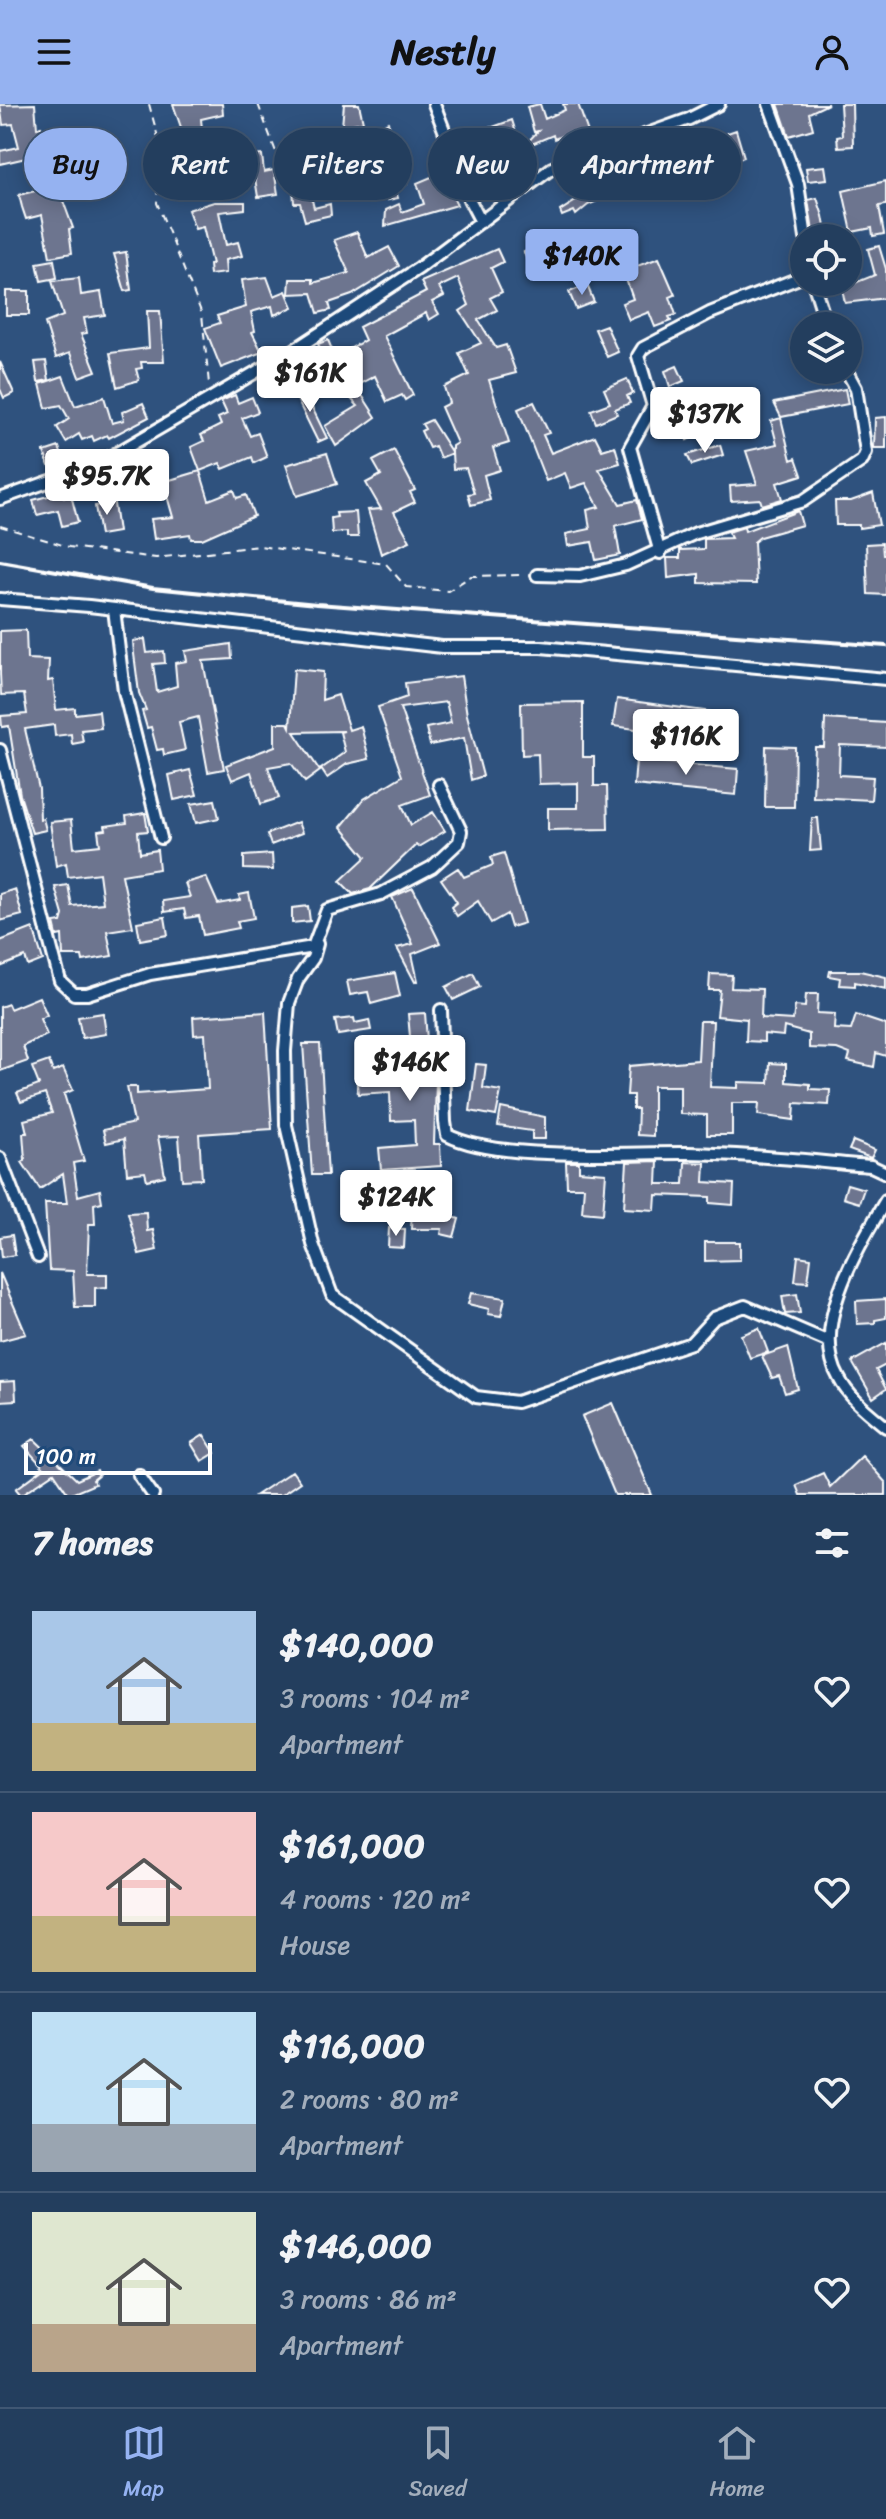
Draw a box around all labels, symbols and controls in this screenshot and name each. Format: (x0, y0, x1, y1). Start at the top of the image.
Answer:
text: Nestly (391, 20, 495, 84)
icon: menu (32, 30, 76, 74)
icon: person (810, 30, 854, 74)
chip: Buy (24, 128, 127, 200)
chip: Rent (143, 128, 258, 200)
chip: Filters (274, 128, 412, 200)
chip: New (428, 128, 537, 200)
chip: Apartment (553, 128, 741, 200)
map controls (790, 224, 862, 384)
button: locate (790, 224, 862, 296)
pin: $140K (526, 229, 638, 297)
text: $140K (543, 232, 621, 278)
button: layers (790, 312, 862, 384)
pin: $161K (254, 346, 366, 414)
text: $161K (275, 349, 345, 395)
pin: $137K (649, 387, 761, 455)
text: $137K (668, 390, 742, 436)
pin: $95.7K (42, 449, 172, 517)
text: $95.7K (63, 452, 151, 498)
pin: $116K (630, 709, 742, 777)
text: $116K (651, 712, 721, 758)
pin: $146K (354, 1035, 466, 1103)
text: $146K (372, 1038, 448, 1084)
pin: $124K (340, 1170, 452, 1238)
text: $124K (358, 1173, 434, 1219)
text: 100 m (36, 1437, 96, 1476)
scale bar (24, 1439, 212, 1475)
text: 7 homes (32, 1513, 153, 1573)
icon: filters (810, 1521, 854, 1565)
text: $140,000 (280, 1615, 434, 1675)
icon: home (96, 1643, 192, 1739)
icon: heart (810, 1669, 854, 1713)
text: 3 rooms · 104 m² (280, 1675, 470, 1721)
text: Apartment (280, 1721, 403, 1767)
text: $161,000 (280, 1816, 425, 1876)
icon: home (96, 1844, 192, 1940)
icon: heart (810, 1870, 854, 1914)
text: 4 rooms · 120 m² (280, 1876, 471, 1922)
text: House (280, 1922, 350, 1968)
text: $116,000 (280, 2016, 425, 2076)
icon: home (96, 2044, 192, 2140)
icon: heart (810, 2070, 854, 2114)
text: 2 rooms · 80 m² (280, 2076, 459, 2122)
text: Apartment (280, 2122, 403, 2168)
text: $146,000 (280, 2216, 432, 2276)
icon: home (96, 2244, 192, 2340)
icon: heart (810, 2270, 854, 2314)
text: 3 rooms · 86 m² (280, 2276, 457, 2322)
text: Apartment (280, 2322, 403, 2368)
tab: Map (122, 2421, 166, 2508)
tab: Saved (409, 2421, 467, 2508)
tab: Home (710, 2421, 764, 2508)

